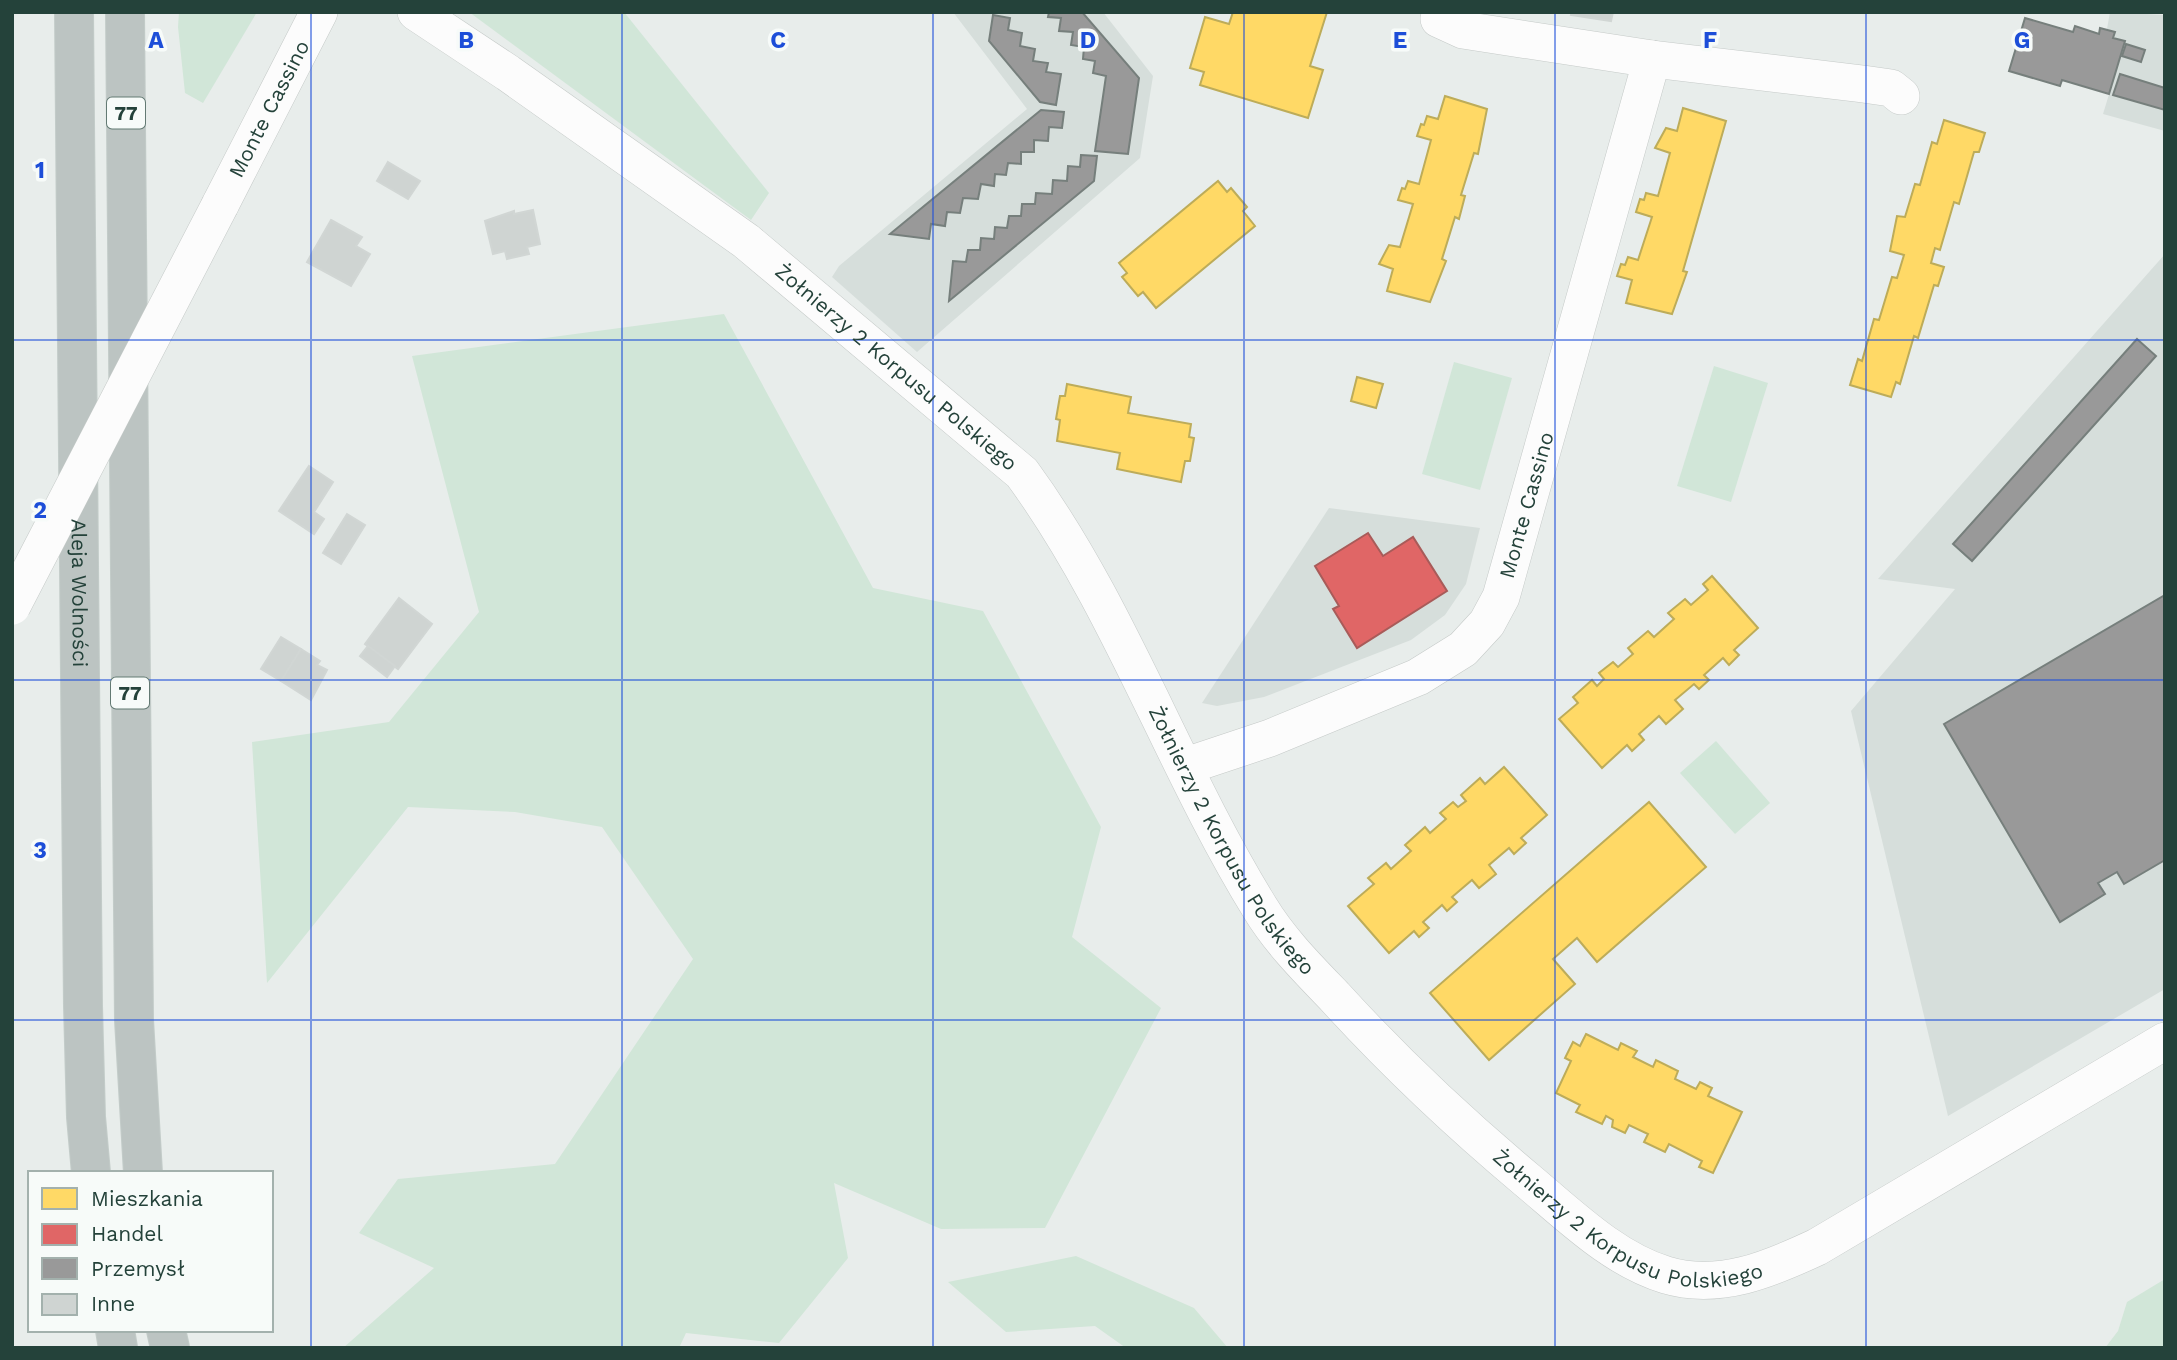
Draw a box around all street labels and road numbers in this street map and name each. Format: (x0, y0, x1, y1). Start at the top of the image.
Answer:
street label: Monte Cassino (223, 36, 314, 182)
road number: 77 (107, 97, 145, 128)
street label: Żołnierzy 2 Korpusu Polskiego (771, 258, 1023, 476)
street label: Monte Cassino (1494, 429, 1559, 581)
street label: Aleja Wolności (67, 519, 93, 667)
road number: 77 (111, 678, 149, 708)
street label: Żołnierzy 2 Korpusu Polskiego (1144, 702, 1320, 980)
street label: Żołnierzy 2 Korpusu Polskiego (1488, 1144, 1766, 1293)

